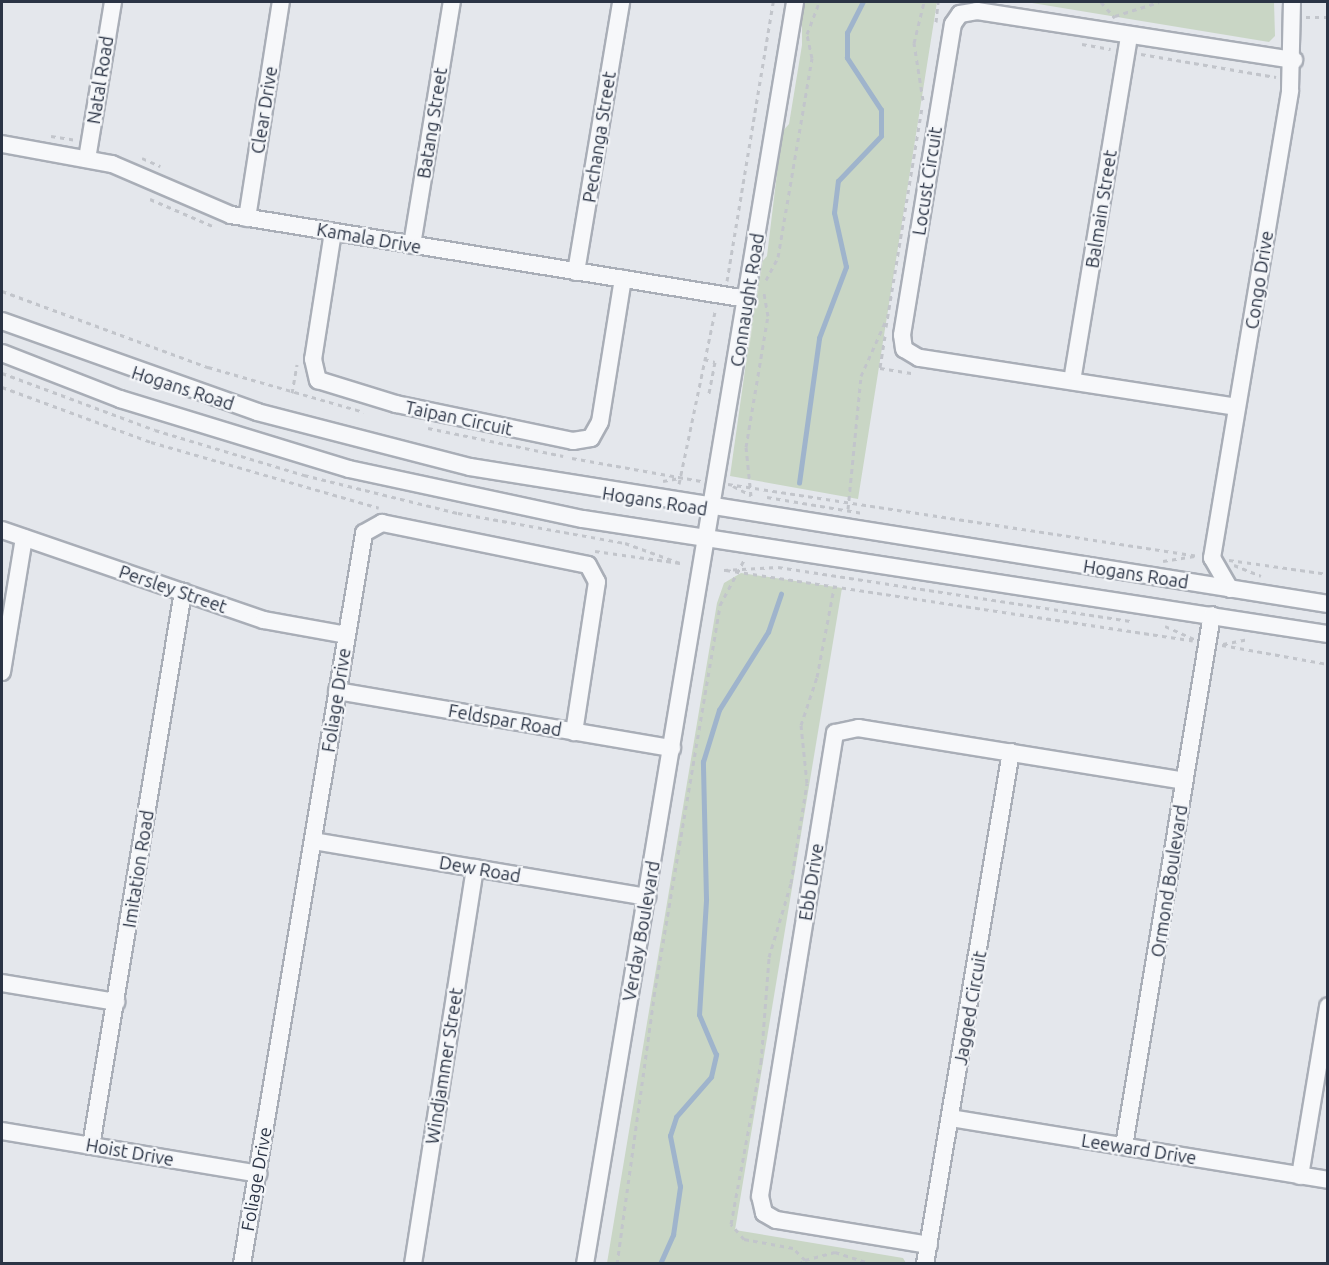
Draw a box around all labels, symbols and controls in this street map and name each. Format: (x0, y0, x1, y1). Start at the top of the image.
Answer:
street label: Natal Road (82, 34, 118, 126)
street label: Clear Drive (246, 65, 282, 155)
street label: Batang Street (413, 66, 451, 180)
street label: Pechanga Street (578, 70, 620, 204)
street label: Locust Circuit (908, 125, 946, 237)
street label: Balmain Street (1081, 148, 1121, 270)
street label: Kamala Drive (315, 218, 423, 258)
street label: Congo Drive (1241, 229, 1277, 331)
street label: Connaught Road (726, 232, 768, 368)
street label: Hogans Road (129, 361, 237, 415)
street label: Taipan Circuit (403, 396, 515, 440)
street label: Hogans Road (601, 482, 709, 520)
street label: Hogans Road (1082, 555, 1190, 593)
street label: Persley Street (116, 560, 230, 618)
street label: Foliage Drive (317, 646, 355, 754)
street label: Feldspar Road (447, 699, 563, 741)
street label: Ormond Boulevard (1146, 803, 1192, 959)
street label: Imitation Road (118, 809, 158, 929)
street label: Ebb Drive (794, 842, 828, 922)
street label: Dew Road (438, 851, 522, 887)
street label: Verday Boulevard (618, 859, 664, 1003)
street label: Jagged Circuit (949, 949, 991, 1067)
street label: Windjammer Street (421, 986, 467, 1146)
street label: Foliage Drive (236, 1125, 276, 1233)
street label: Leeward Drive (1080, 1129, 1198, 1169)
street label: Hoist Drive (84, 1134, 176, 1170)

